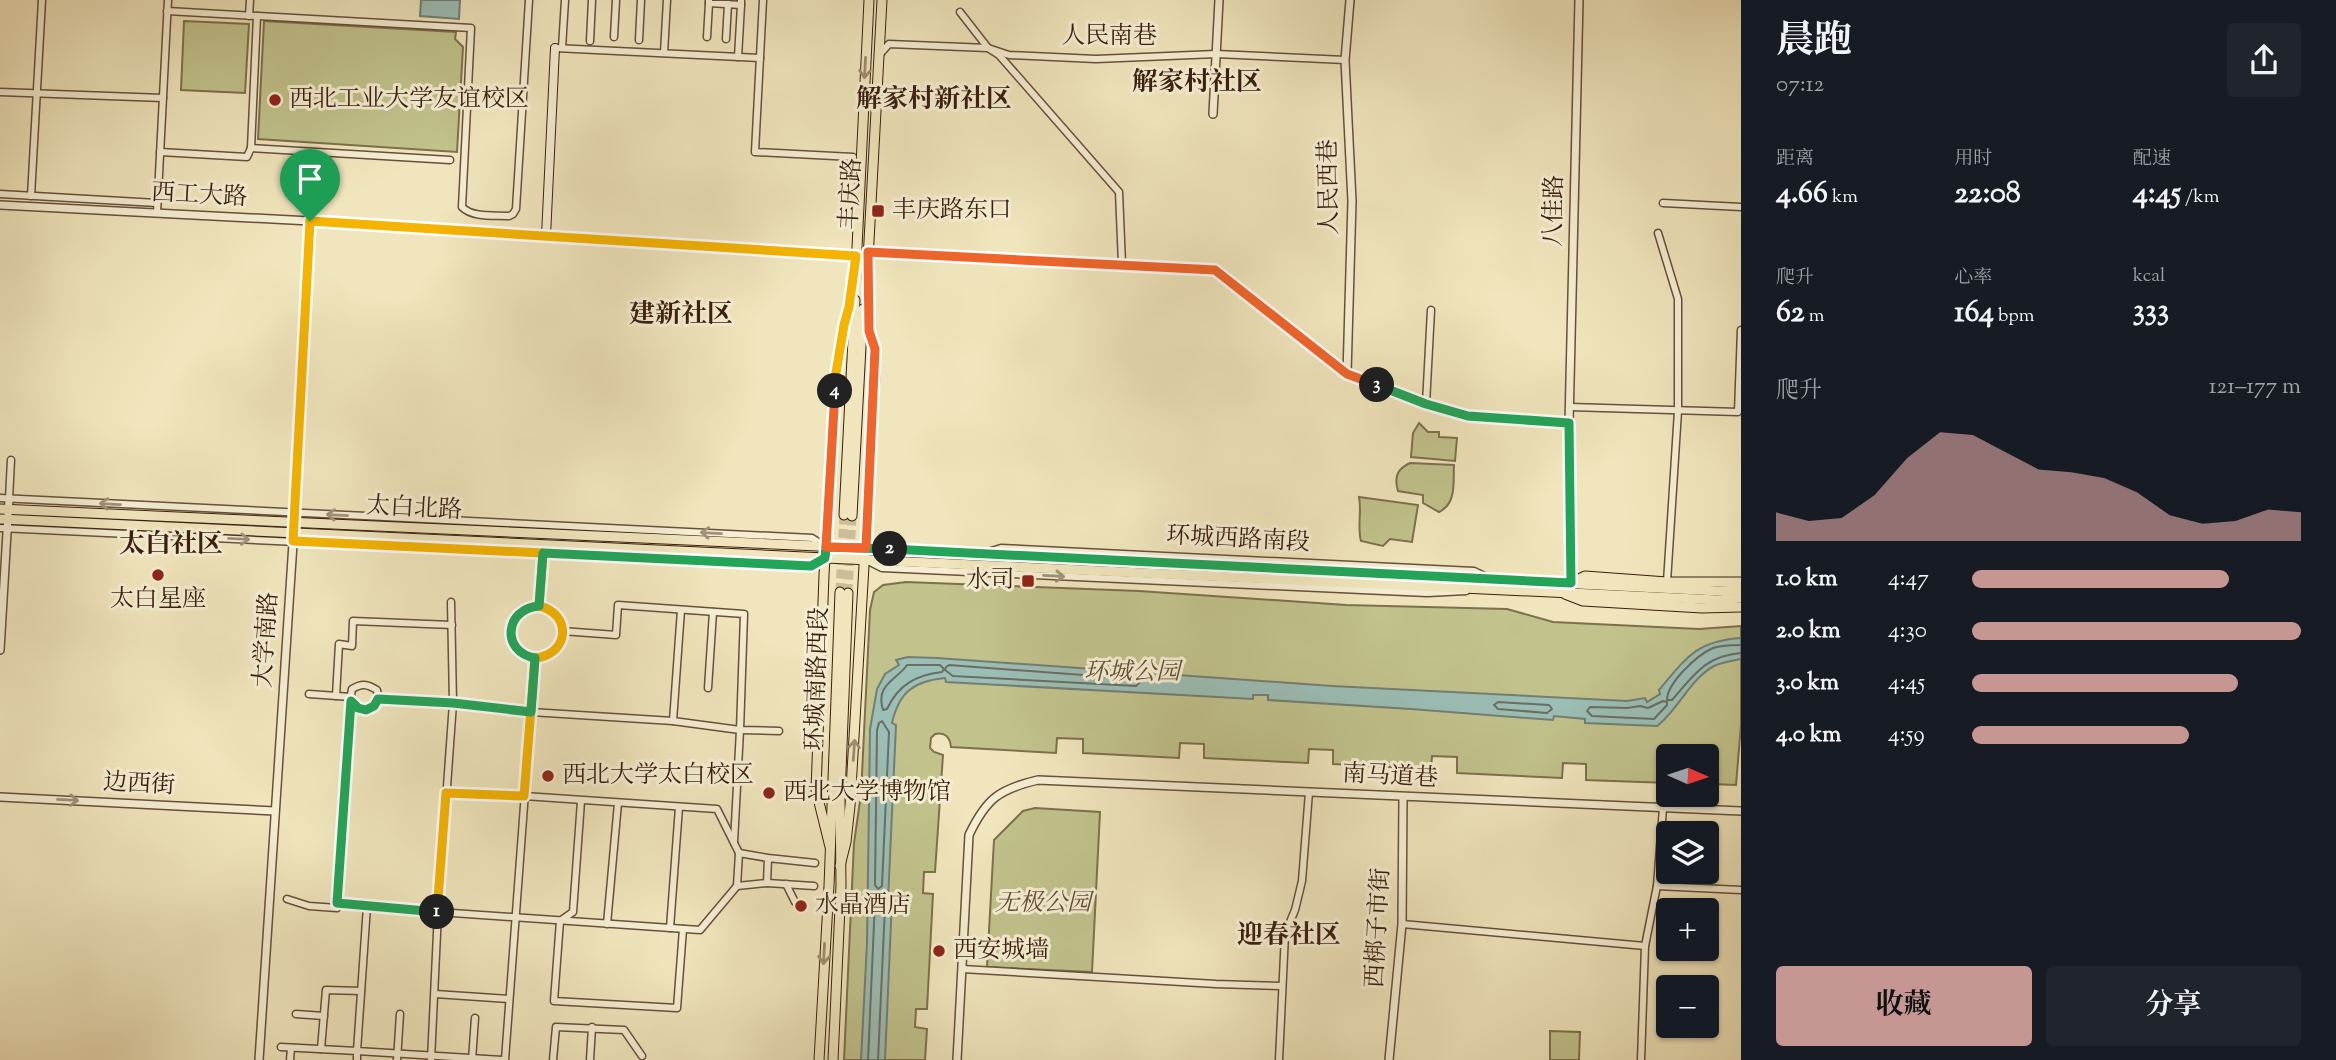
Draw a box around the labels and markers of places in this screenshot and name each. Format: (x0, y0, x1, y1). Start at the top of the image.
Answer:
place label: 西北工业大学友谊校区 (289, 83, 529, 117)
marker: 西北工业大学友谊校区 (267, 92, 283, 108)
pin (280, 149, 340, 221)
place label: 丰庆路东口 (892, 194, 1012, 228)
marker: 丰庆路东口 (870, 203, 886, 219)
pin: 3 (1360, 368, 1394, 402)
pin: 4 (818, 374, 852, 408)
pin: 2 (872, 532, 908, 566)
place label: 水司 (966, 564, 1014, 598)
marker: 太白星座 (150, 567, 166, 583)
marker: 水司 (1020, 573, 1036, 589)
place label: 太白星座 (110, 583, 206, 617)
place label: 西北大学太白校区 (562, 759, 754, 793)
marker: 西北大学太白校区 (540, 768, 556, 784)
place label: 西北大学博物馆 (783, 776, 951, 810)
marker: 西北大学博物馆 (761, 785, 777, 801)
place label: 水晶酒店 (815, 889, 911, 923)
pin: 1 (420, 894, 454, 930)
marker: 水晶酒店 (793, 898, 809, 914)
place label: 西安城墙 (953, 934, 1049, 968)
marker: 西安城墙 (931, 943, 947, 959)

